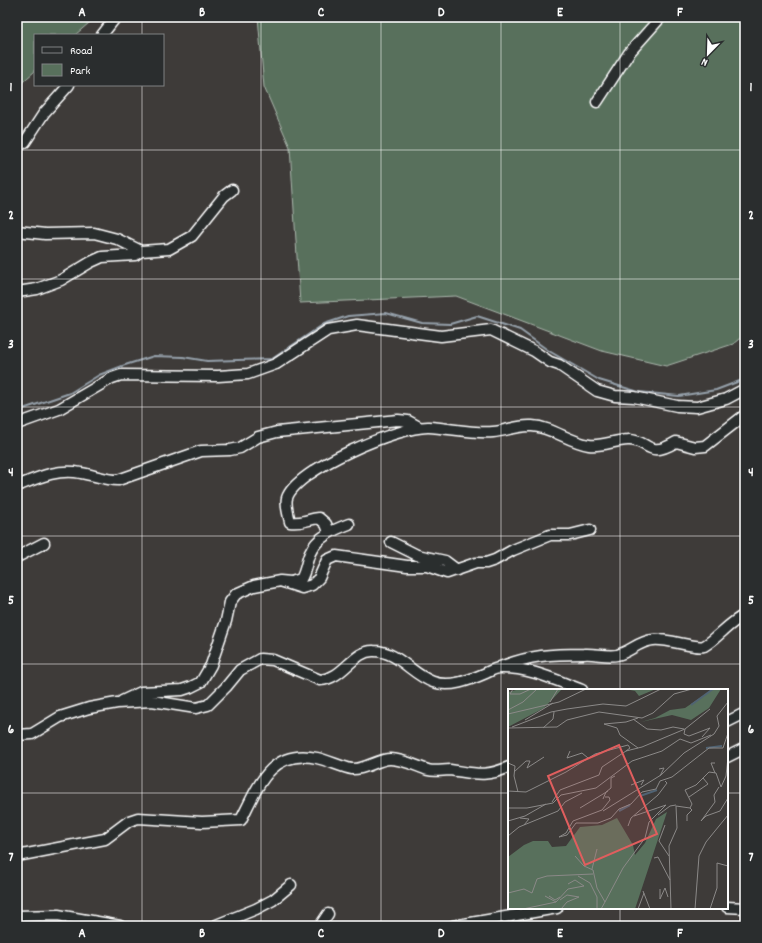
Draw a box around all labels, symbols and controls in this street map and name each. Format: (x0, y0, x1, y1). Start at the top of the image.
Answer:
text: A (78, 4, 86, 23)
text: B (199, 4, 205, 23)
text: C (318, 4, 325, 23)
text: D (438, 4, 445, 23)
text: E (557, 4, 564, 23)
text: F (677, 4, 683, 23)
legend (34, 34, 164, 86)
north arrow (688, 34, 728, 74)
text: Road (70, 43, 92, 60)
text: N (699, 53, 711, 70)
text: Park (70, 63, 91, 80)
text: 1 (10, 79, 13, 98)
text: 1 (750, 79, 753, 98)
text: 2 (8, 207, 14, 226)
text: 2 (748, 207, 754, 226)
text: 3 (8, 336, 14, 355)
text: 3 (748, 336, 754, 355)
text: 4 (8, 464, 14, 483)
text: 4 (748, 464, 754, 483)
text: 5 (8, 592, 14, 611)
text: 5 (748, 592, 754, 611)
inset map (508, 689, 728, 909)
text: 6 (8, 721, 15, 740)
text: 6 (748, 721, 755, 740)
text: 7 (9, 849, 14, 868)
text: 7 (749, 849, 754, 868)
text: A (78, 925, 86, 943)
text: B (199, 925, 205, 943)
text: C (318, 925, 325, 943)
text: D (438, 925, 445, 943)
text: E (557, 925, 564, 943)
text: F (677, 925, 683, 943)

